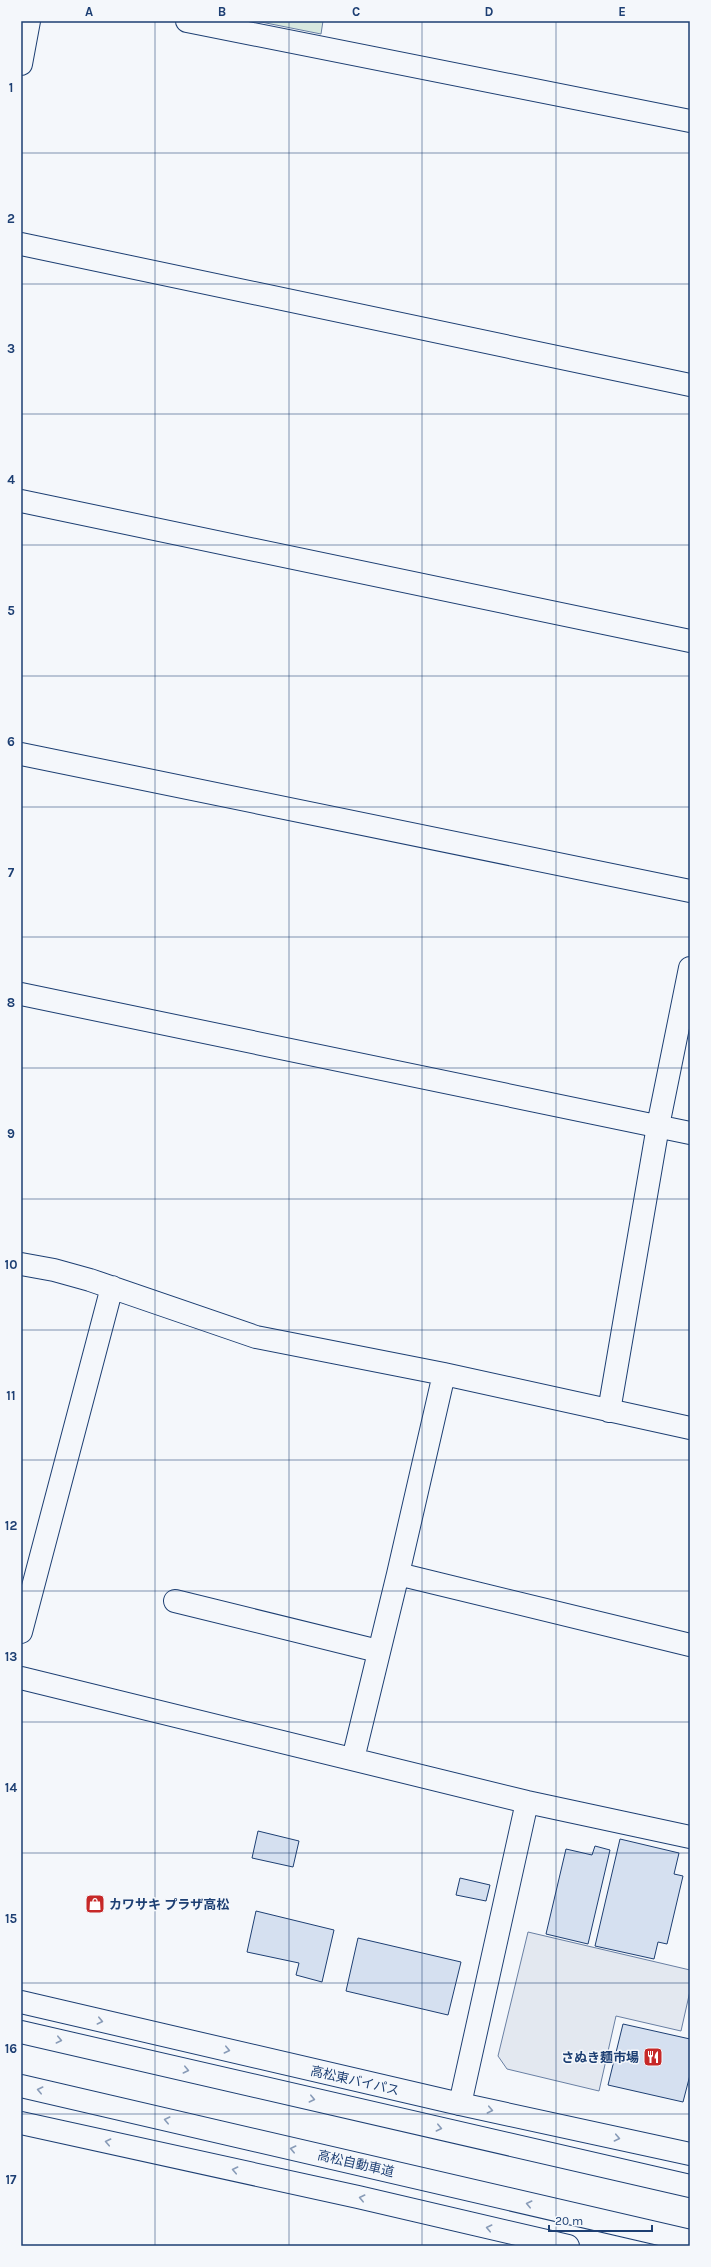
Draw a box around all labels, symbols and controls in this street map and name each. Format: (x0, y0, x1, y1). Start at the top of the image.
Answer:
text: A (85, 4, 93, 19)
text: B (218, 4, 226, 19)
text: C (352, 4, 360, 19)
text: D (485, 4, 494, 19)
text: E (618, 4, 626, 19)
text: 1 (9, 80, 13, 95)
text: 2 (7, 211, 15, 226)
text: 3 (7, 341, 15, 356)
text: 4 (7, 472, 15, 487)
text: 5 (7, 603, 15, 618)
text: 6 (7, 734, 15, 749)
text: 7 (8, 865, 15, 880)
text: 8 (7, 995, 15, 1010)
text: 9 (7, 1126, 15, 1141)
text: 10 (5, 1257, 17, 1272)
text: 11 (6, 1388, 16, 1403)
text: 12 (5, 1518, 17, 1533)
text: 13 (5, 1649, 17, 1664)
text: 14 (5, 1780, 17, 1795)
shop icon: カワサキ プラザ高松 (84, 1893, 106, 1915)
place label: カワサキ プラザ高松 (109, 1897, 229, 1912)
text: 15 (5, 1911, 18, 1926)
one-way arrow (97, 2016, 103, 2024)
one-way arrow (56, 2036, 62, 2044)
text: 16 (5, 2041, 17, 2056)
one-way arrow (223, 2045, 230, 2053)
restaurant icon: さぬき麺市場 (642, 2046, 664, 2068)
place label: さぬき麺市場 (561, 2050, 639, 2065)
street label: 高松東バイパス (309, 2063, 401, 2098)
one-way arrow (182, 2065, 189, 2073)
one-way arrow (37, 2087, 43, 2095)
one-way arrow (309, 2094, 316, 2102)
one-way arrow (487, 2106, 493, 2114)
one-way arrow (164, 2116, 170, 2124)
one-way arrow (435, 2123, 442, 2132)
one-way arrow (614, 2134, 620, 2142)
one-way arrow (105, 2139, 111, 2147)
one-way arrow (290, 2145, 297, 2154)
street label: 高松自動車道 (316, 2147, 396, 2180)
one-way arrow (232, 2167, 238, 2175)
text: 17 (5, 2172, 17, 2187)
one-way arrow (359, 2195, 365, 2203)
one-way arrow (526, 2200, 532, 2208)
scale bar (549, 2207, 652, 2233)
text: 20 m (555, 2214, 583, 2228)
one-way arrow (486, 2224, 492, 2232)

